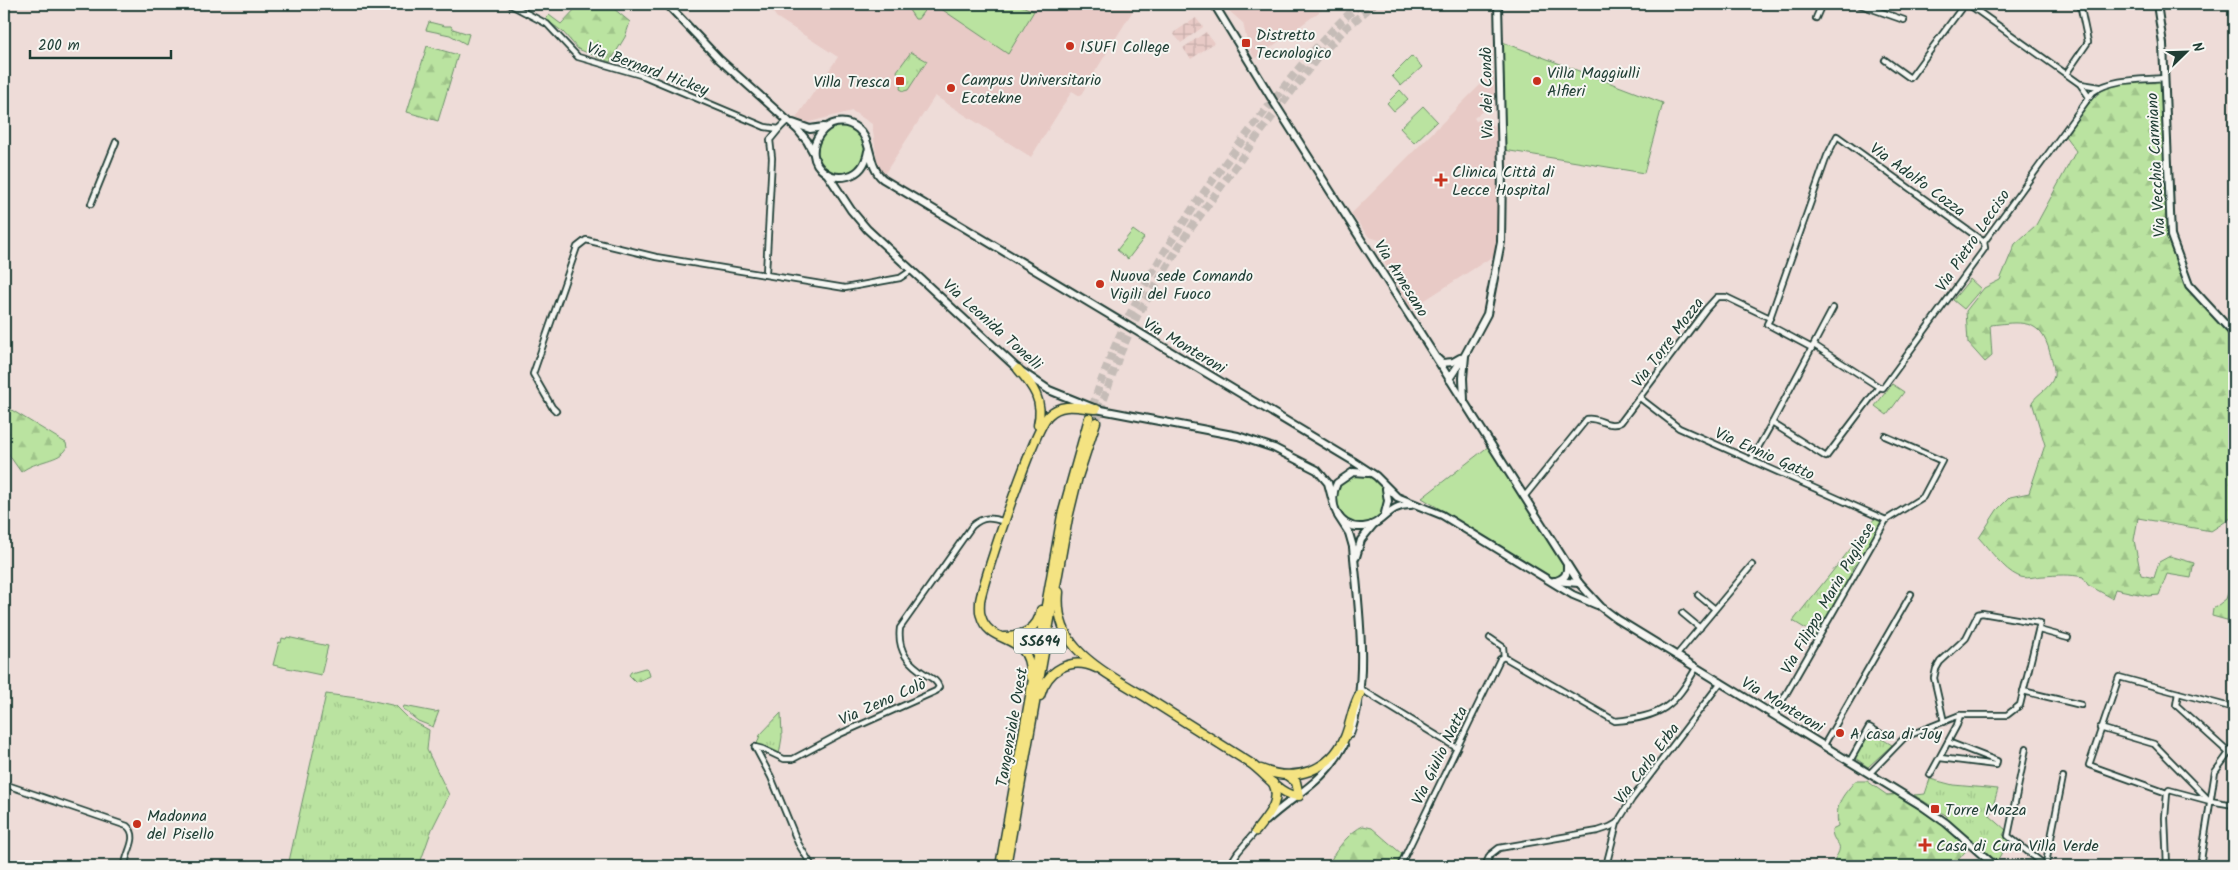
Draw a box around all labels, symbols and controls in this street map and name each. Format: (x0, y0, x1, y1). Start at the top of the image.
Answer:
place label: Distretto Tecnologico (1256, 23, 1332, 66)
scale bar (30, 28, 171, 60)
north arrow (2160, 28, 2210, 78)
text: 200 m (38, 34, 80, 58)
place label: ISUFI College (1080, 35, 1169, 60)
street label: Via Bernard Hickey (583, 36, 713, 103)
marker: Distretto Tecnologico (1240, 37, 1252, 49)
text: N (2185, 39, 2209, 56)
marker: ISUFI College (1064, 40, 1076, 52)
street label: Via dei Condò (1474, 47, 1501, 139)
place label: Villa Maggiulli Alfieri (1547, 61, 1641, 104)
place label: Campus Universitario Ecotekne (961, 68, 1101, 111)
place label: Villa Tresca (813, 70, 890, 95)
marker: Villa Tresca (894, 75, 906, 87)
marker: Villa Maggiulli Alfieri (1531, 75, 1543, 87)
marker: Campus Universitario Ecotekne (945, 82, 957, 94)
street label: Via Vecchia Carmiano (2140, 92, 2173, 238)
street label: Via Adolfo Cozza (1864, 137, 1970, 224)
place label: Clinica Città di Lecce Hospital (1452, 160, 1555, 203)
marker: Clinica Città di Lecce Hospital (1434, 173, 1448, 187)
street label: Via Pietro Lecciso (1930, 184, 2017, 297)
street label: Via Arnesano (1367, 235, 1434, 322)
place label: Nuova sede Comando Vigili del Fuoco (1110, 264, 1253, 307)
street label: Via Leonida Tonelli (936, 273, 1048, 378)
marker: Nuova sede Comando Vigili del Fuoco (1094, 278, 1106, 290)
street label: Via Torre Mozza (1626, 292, 1711, 393)
street label: Via Monteroni (1138, 312, 1232, 382)
street label: Via Ennio Gatto (1710, 421, 1818, 488)
street label: Via Filippo Maria Pugliese (1775, 518, 1882, 679)
road number: SS694 (1014, 628, 1066, 654)
street label: Tangenziale Ovest (990, 665, 1035, 789)
street label: Via Monteroni (1736, 671, 1830, 741)
street label: Via Zeno Colò (835, 672, 930, 733)
street label: Via Giulio Natta (1406, 702, 1475, 809)
street label: Via Carlo Erba (1608, 718, 1686, 810)
place label: A casa di Joy (1850, 722, 1942, 747)
marker: A casa di Joy (1834, 727, 1846, 739)
place label: Torre Mozza (1945, 798, 2026, 823)
marker: Torre Mozza (1929, 803, 1941, 815)
place label: Madonna del Pisello (147, 804, 214, 847)
marker: Madonna del Pisello (131, 818, 143, 830)
place label: Casa di Cura Villa Verde (1936, 834, 2099, 859)
marker: Casa di Cura Villa Verde (1918, 838, 1932, 852)

